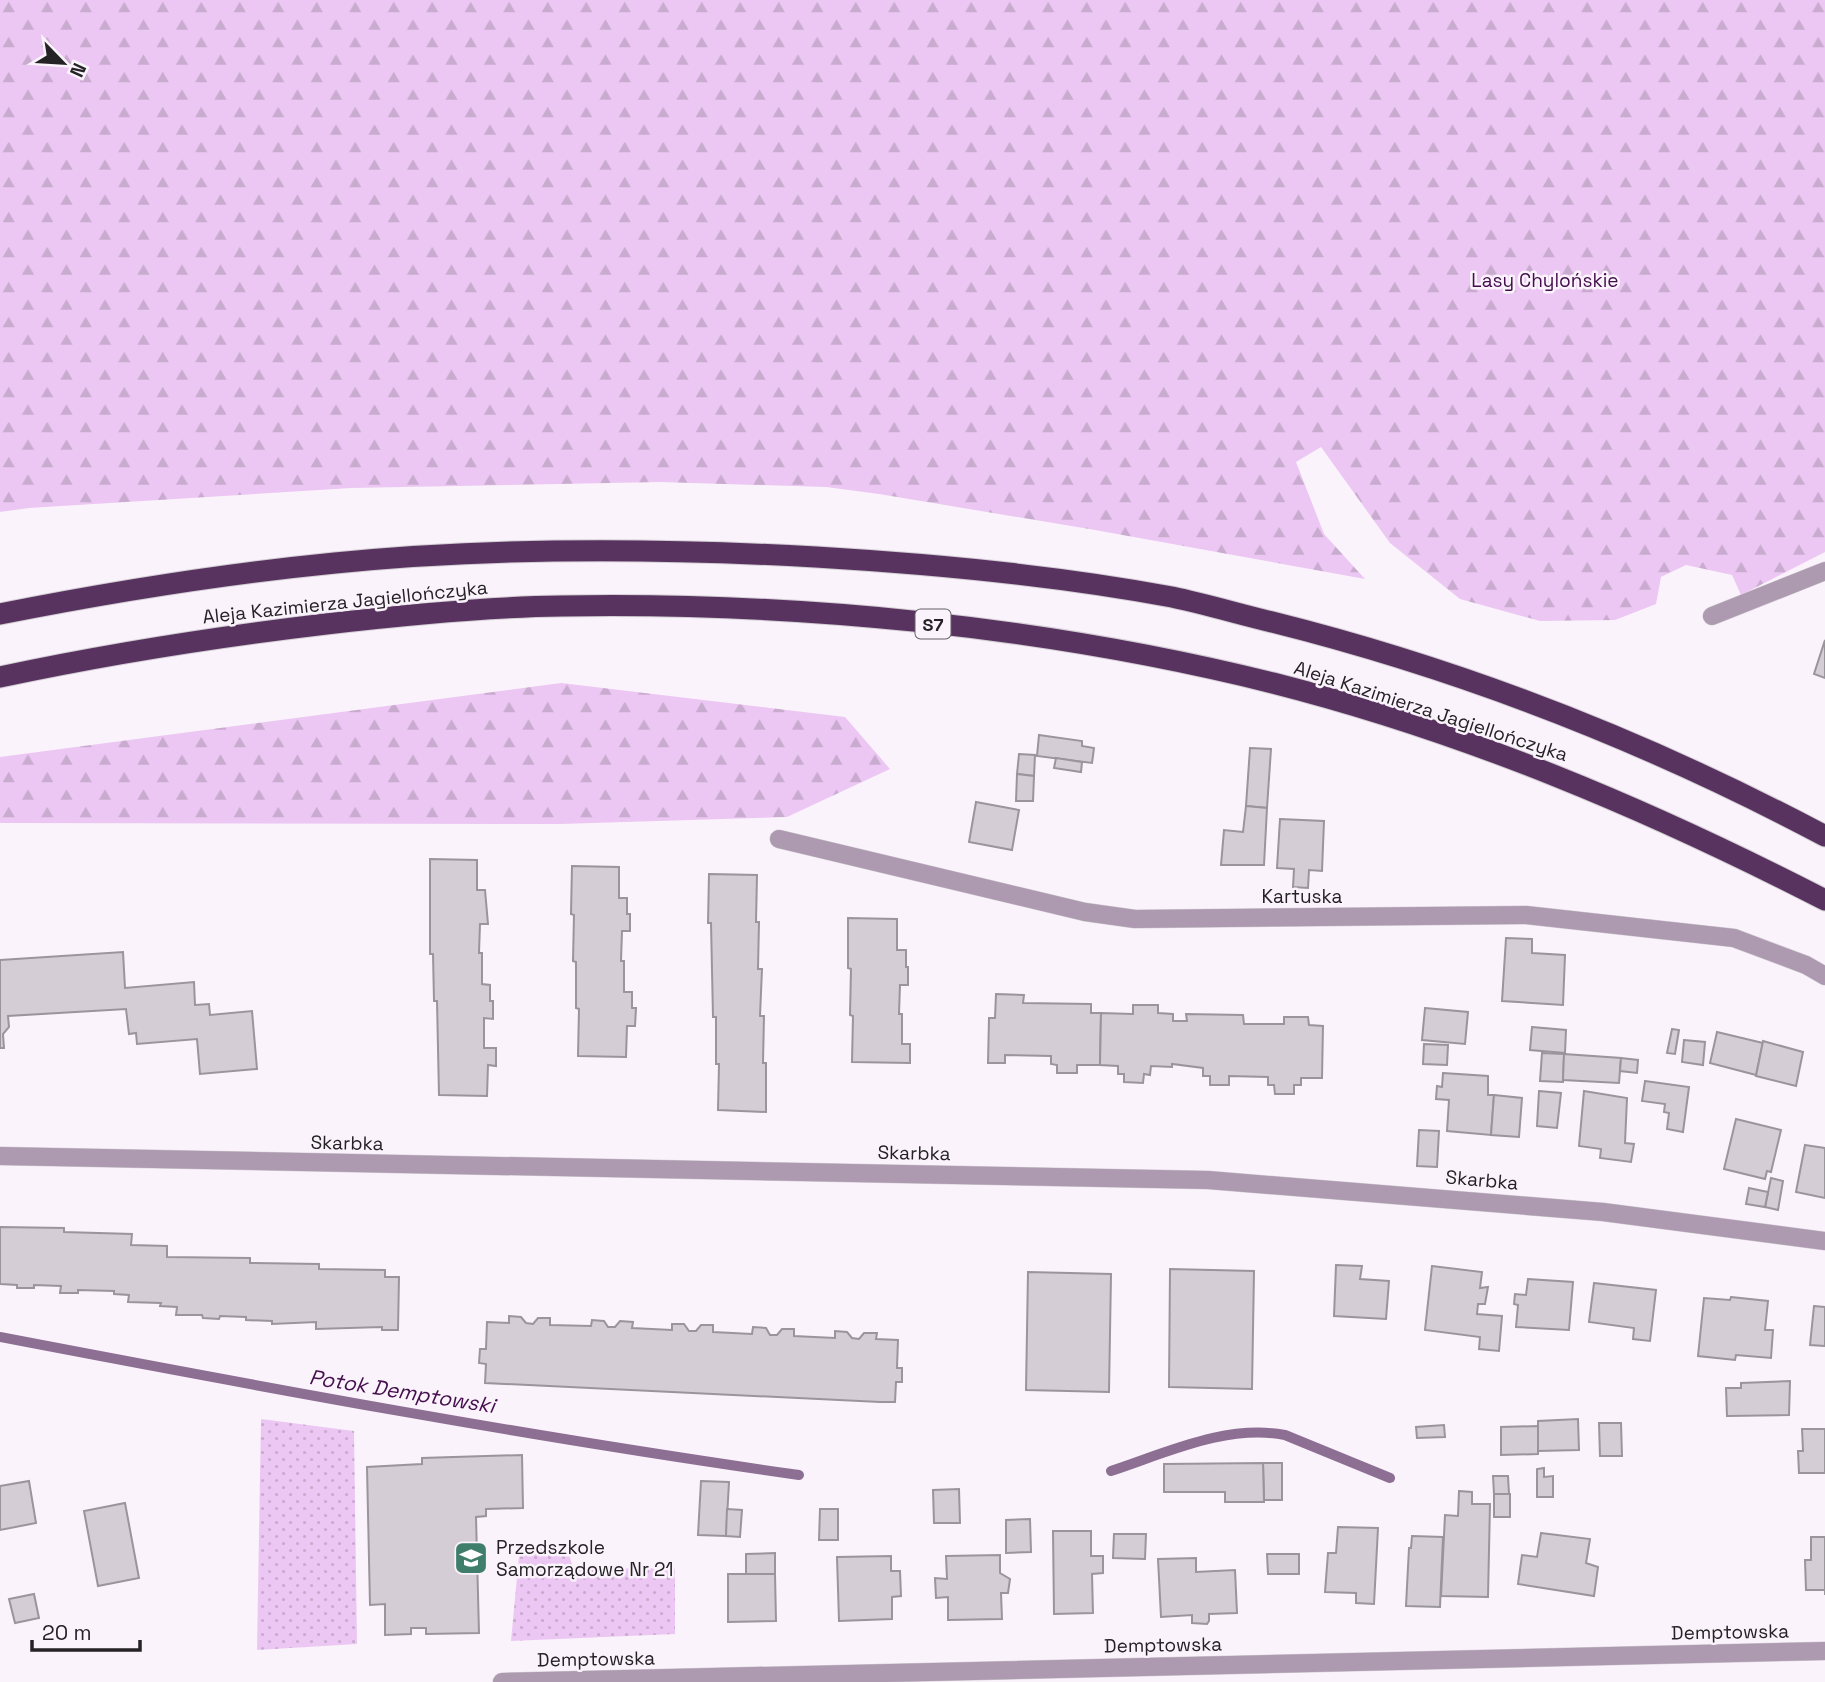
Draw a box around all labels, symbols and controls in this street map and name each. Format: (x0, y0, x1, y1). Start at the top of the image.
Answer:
north arrow (28, 28, 98, 98)
text: N (64, 59, 92, 81)
park label: Lasy Chylońskie (1471, 268, 1619, 293)
street label: Aleja Kazimierza Jagiellończyka (201, 575, 489, 629)
road number: S7 (916, 610, 950, 638)
street label: Aleja Kazimierza Jagiellończyka (1291, 655, 1571, 767)
street label: Kartuska (1262, 884, 1343, 909)
street label: Skarbka (310, 1130, 384, 1156)
street label: Skarbka (877, 1140, 951, 1166)
street label: Skarbka (1445, 1164, 1519, 1196)
water label: Potok Demptowski (307, 1363, 500, 1419)
place label: Przedszkole Samorządowe Nr 21 (496, 1535, 673, 1582)
school or university icon: Przedszkole Samorządowe Nr 21 (452, 1539, 490, 1577)
scale bar (32, 1608, 140, 1652)
street label: Demptowska (1671, 1618, 1789, 1646)
text: 20 m (42, 1619, 92, 1646)
street label: Demptowska (1104, 1631, 1222, 1659)
street label: Demptowska (537, 1645, 655, 1673)

